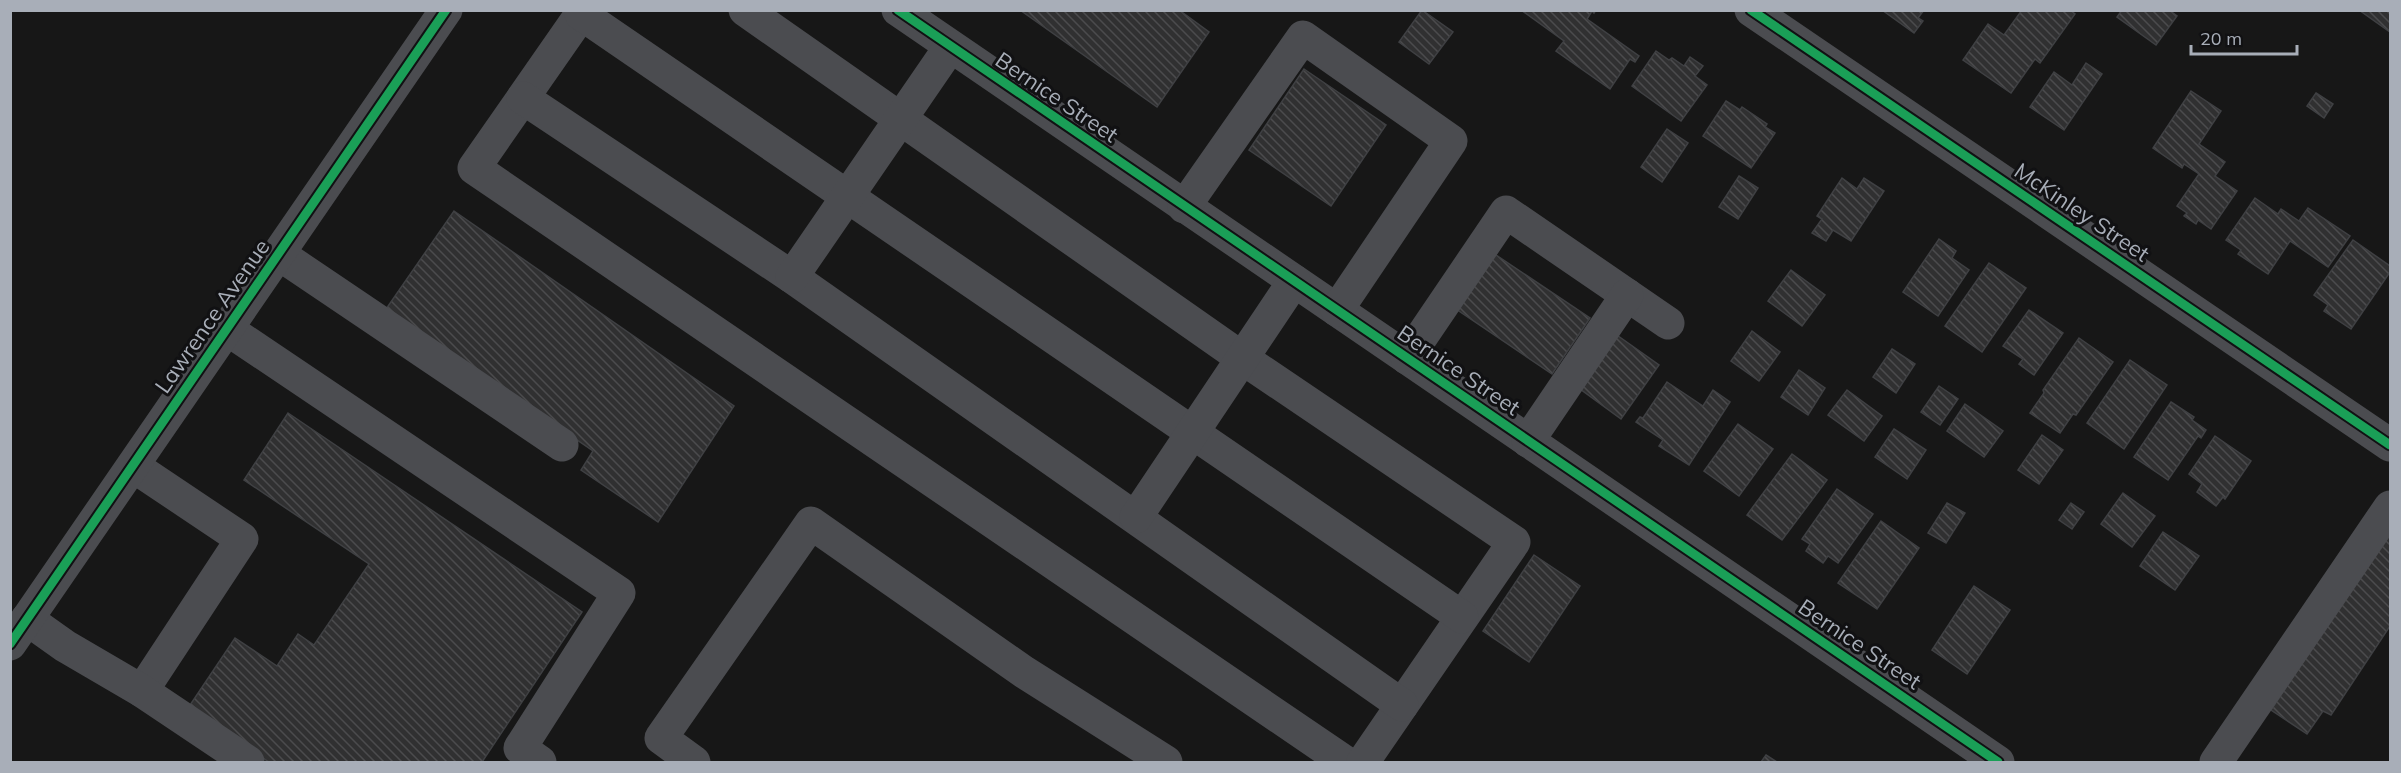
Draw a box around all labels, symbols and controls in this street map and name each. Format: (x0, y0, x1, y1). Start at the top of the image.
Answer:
scale bar (2191, 18, 2298, 56)
text: 20 m (2200, 27, 2242, 50)
street label: Bernice Street (990, 46, 1124, 149)
street label: McKinley Street (2009, 156, 2155, 268)
street label: Lawrence Avenue (148, 233, 276, 399)
street label: Bernice Street (1392, 319, 1526, 422)
street label: Bernice Street (1793, 593, 1927, 696)

